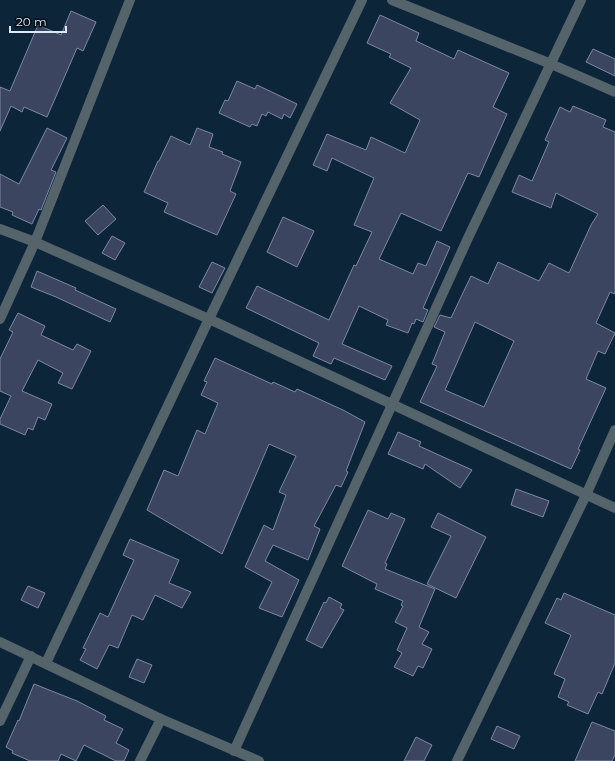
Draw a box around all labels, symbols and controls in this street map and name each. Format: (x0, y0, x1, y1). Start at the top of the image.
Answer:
scale bar (10, 8, 66, 34)
text: 20 m (16, 14, 47, 29)

